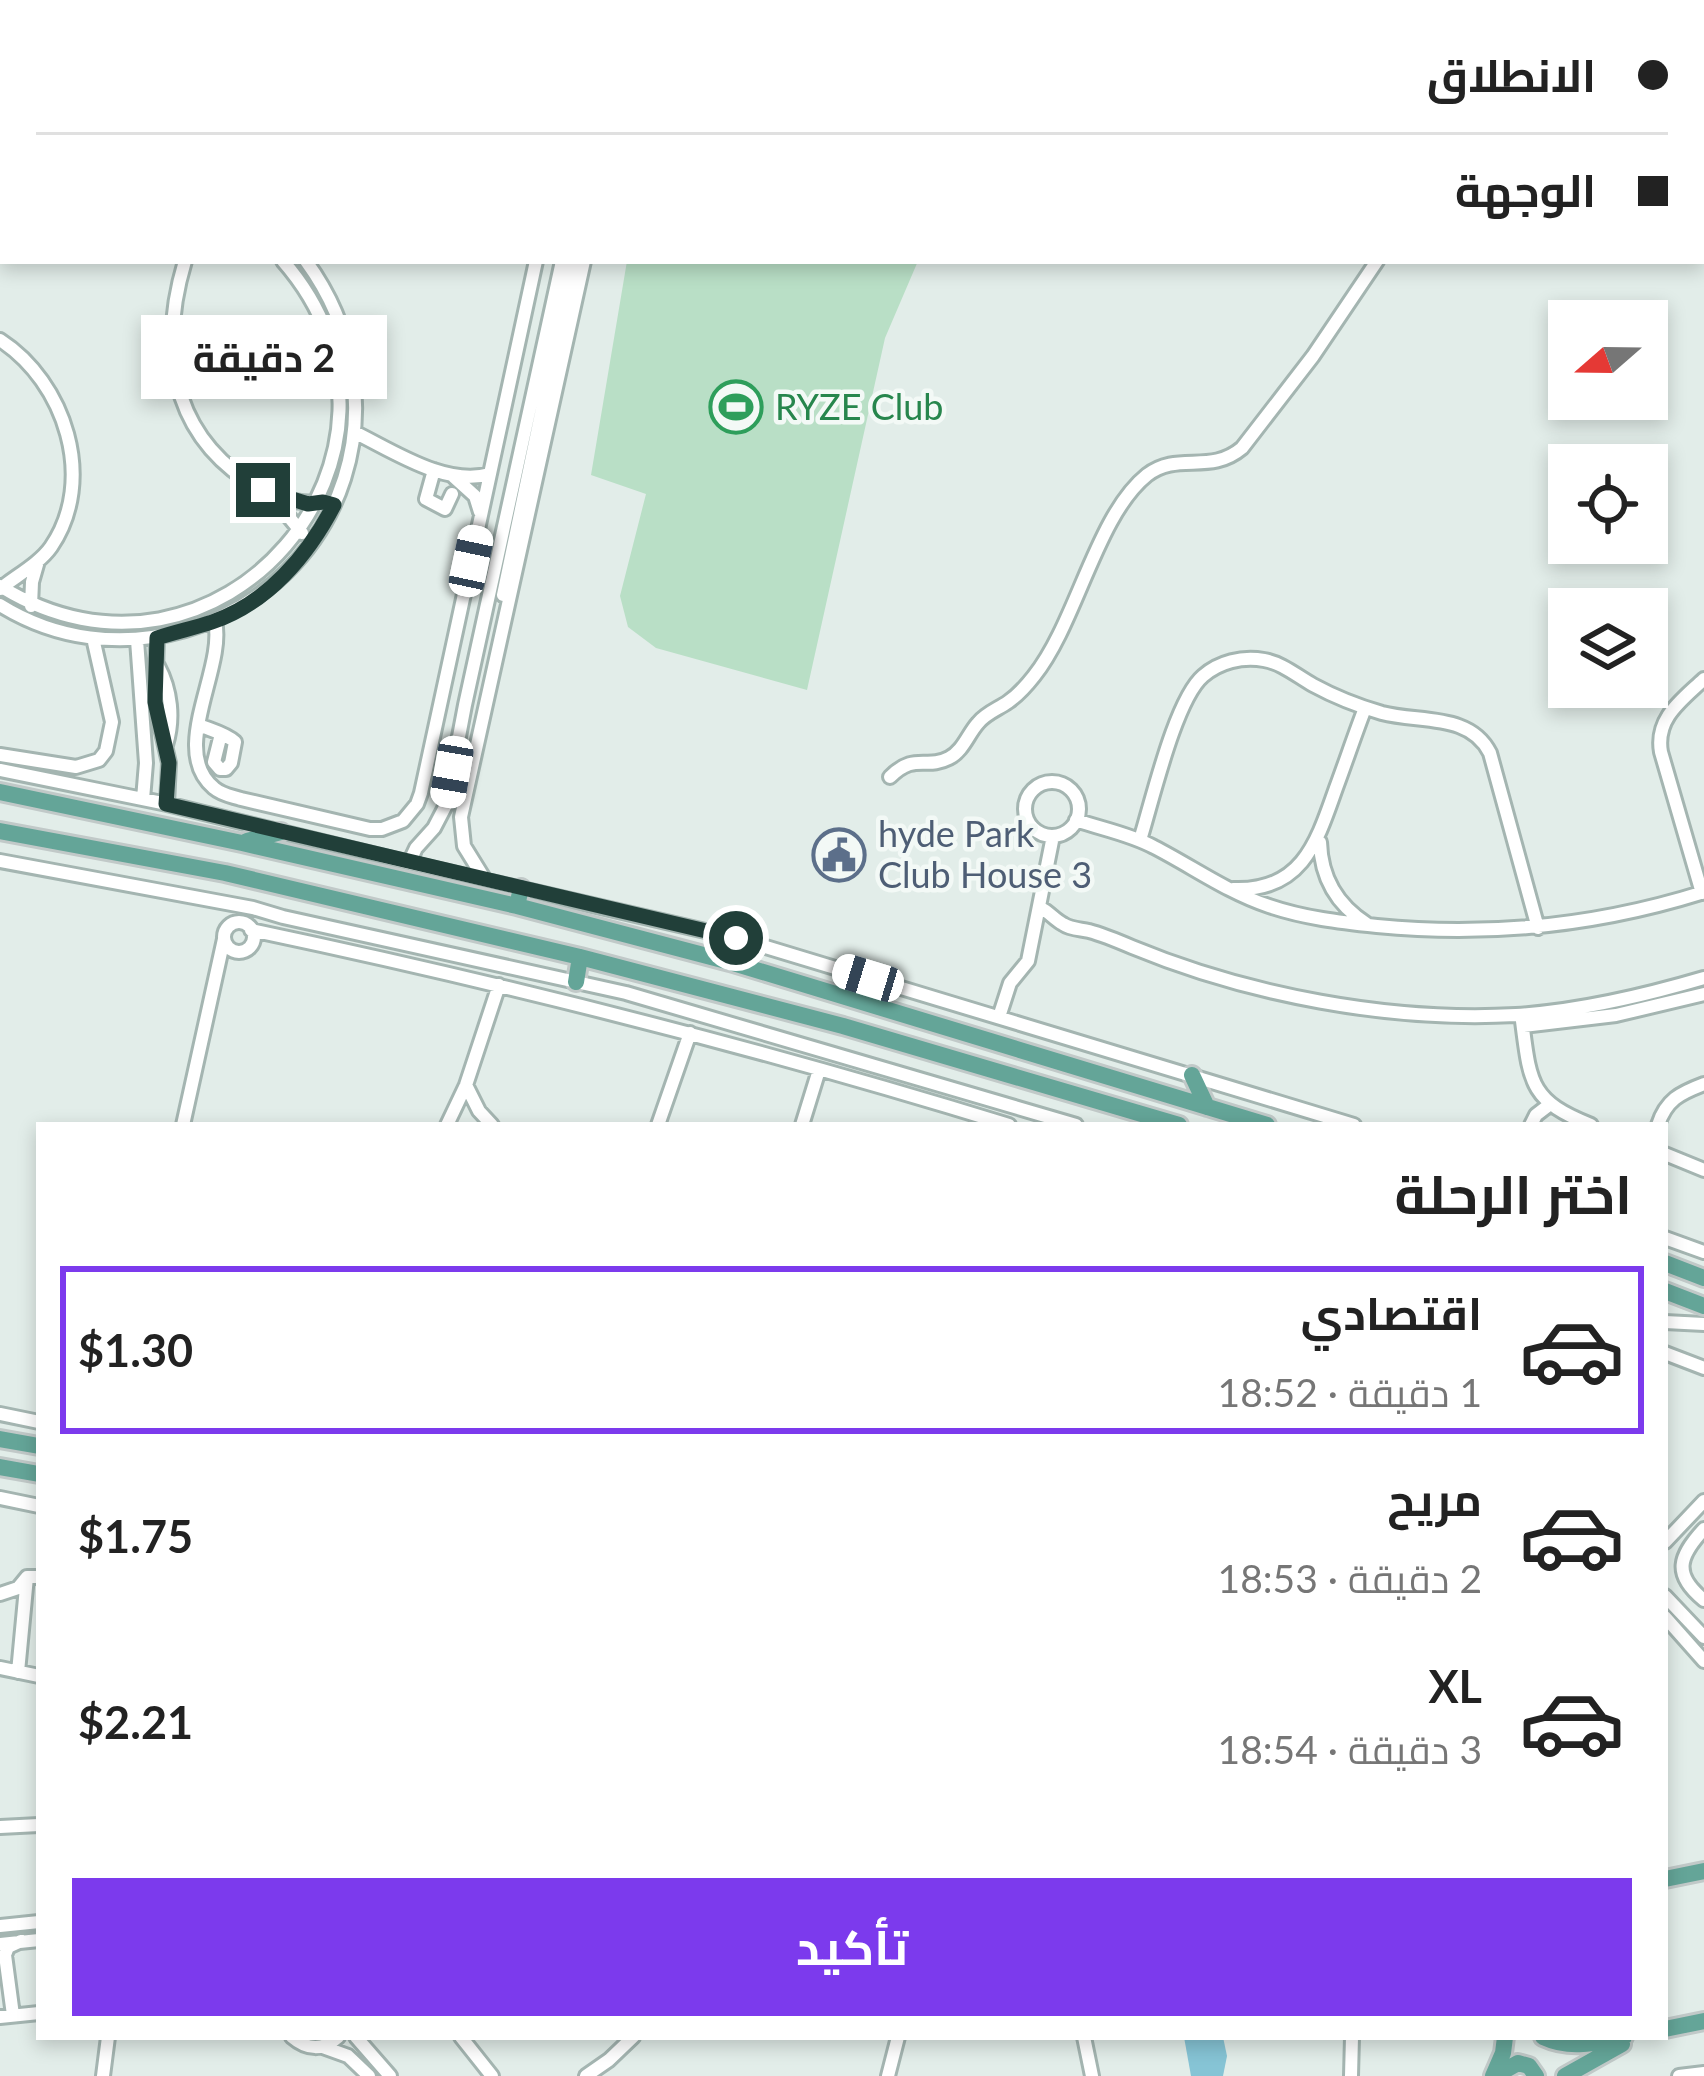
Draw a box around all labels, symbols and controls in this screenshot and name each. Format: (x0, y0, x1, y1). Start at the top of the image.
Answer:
text: الانطلاق (1427, 48, 1596, 102)
text: الوجهة (1455, 163, 1596, 217)
north arrow (1548, 300, 1668, 420)
map controls (1548, 300, 1668, 708)
callout: 2 دقيقة (140, 316, 386, 400)
text: 2 دقيقة (193, 334, 335, 380)
sports icon: RYZE Club (708, 379, 764, 435)
place label: RYZE Club (775, 384, 943, 428)
button: locate (1548, 444, 1668, 564)
route end (236, 463, 290, 517)
car (446, 522, 496, 600)
button: layers (1548, 588, 1668, 708)
car (428, 733, 476, 811)
place label: hyde Park Club House 3 (878, 811, 1092, 896)
public building icon: hyde Park Club House 3 (811, 827, 867, 883)
route start (709, 911, 763, 965)
car (828, 950, 908, 1006)
text: اختر الرحلة (1394, 1161, 1632, 1226)
text: اقتصادي (1301, 1286, 1482, 1340)
icon: car (1518, 1296, 1626, 1404)
text: $1.30 (78, 1323, 193, 1377)
text: 1 دقيقة · 18:52 (1218, 1369, 1482, 1415)
text: مريح (1387, 1472, 1482, 1526)
icon: car (1518, 1482, 1626, 1590)
text: $1.75 (78, 1509, 193, 1563)
text: 2 دقيقة · 18:53 (1218, 1555, 1482, 1601)
text: XL (1428, 1659, 1482, 1713)
icon: car (1518, 1668, 1626, 1776)
text: $2.21 (78, 1695, 193, 1749)
text: 3 دقيقة · 18:54 (1218, 1726, 1482, 1772)
button: تأكيد (72, 1878, 1632, 2016)

